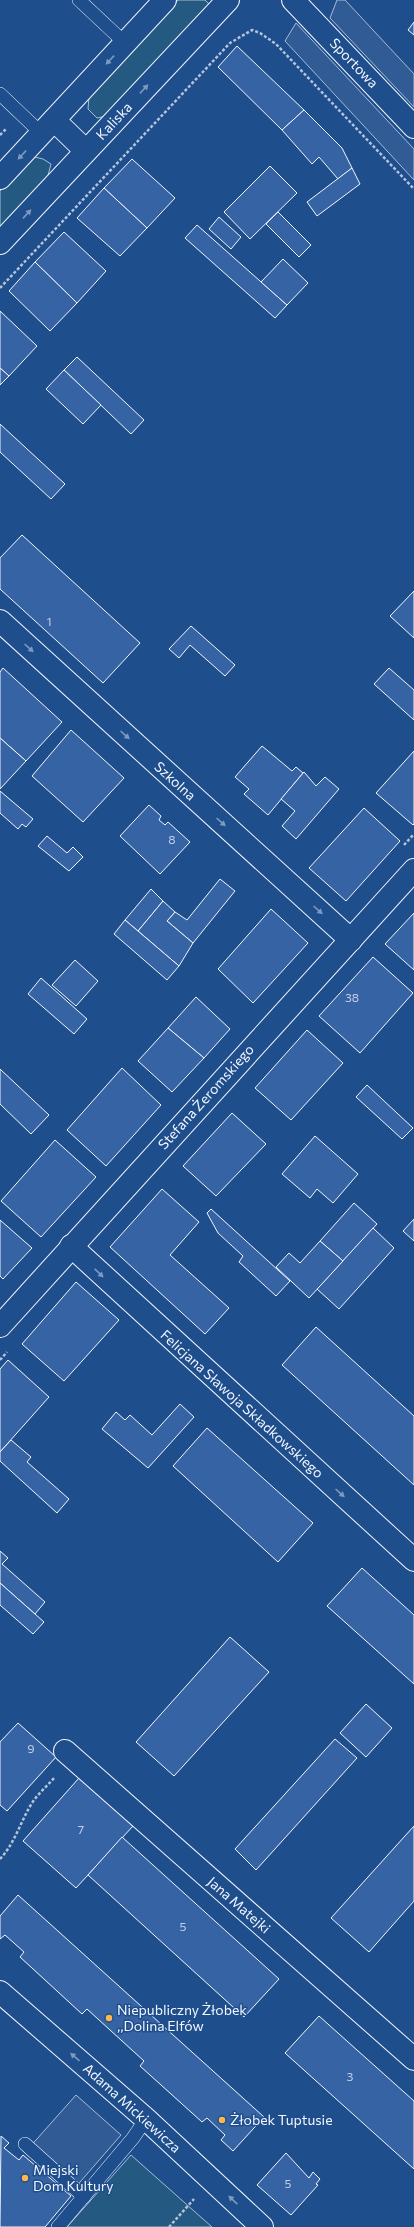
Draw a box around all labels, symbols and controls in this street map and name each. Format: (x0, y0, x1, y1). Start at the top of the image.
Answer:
street label: Sportowa (327, 34, 382, 91)
one-way arrow (106, 55, 115, 64)
one-way arrow (140, 84, 149, 94)
street label: Kaliska (92, 98, 135, 143)
one-way arrow (17, 150, 26, 160)
one-way arrow (22, 209, 31, 219)
house number: 1 (46, 614, 52, 628)
one-way arrow (24, 643, 34, 652)
one-way arrow (120, 730, 130, 740)
street label: Szkolna (151, 758, 199, 804)
one-way arrow (216, 818, 226, 827)
house number: 8 (168, 832, 176, 846)
one-way arrow (313, 905, 322, 914)
house number: 38 (345, 990, 359, 1004)
street label: Stefana Żeromskiego (154, 1041, 257, 1153)
one-way arrow (94, 1268, 104, 1278)
street label: Felicjana Sławoja Składkowskiego (157, 1326, 327, 1481)
one-way arrow (335, 1488, 345, 1497)
house number: 9 (27, 1741, 35, 1755)
house number: 7 (78, 1822, 84, 1836)
street label: Jana Matejki (204, 1873, 274, 1937)
house number: 5 (180, 1919, 187, 1933)
place label: Niepubliczny Żłobek ,,Dolina Elfów (117, 2001, 247, 2034)
marker: Niepubliczny Żłobek ,,Dolina Elfów (104, 2013, 114, 2023)
one-way arrow (69, 2052, 80, 2061)
street label: Adama Mickiewicza (80, 2059, 185, 2156)
house number: 3 (347, 2069, 354, 2083)
place label: Żłobek Tuptusie (230, 2111, 333, 2128)
marker: Żłobek Tuptusie (217, 2115, 227, 2125)
place label: Miejski Dom Kultury (33, 2161, 114, 2194)
marker: Miejski Dom Kultury (20, 2173, 30, 2183)
house number: 5 (285, 2176, 292, 2190)
one-way arrow (228, 2196, 238, 2205)

